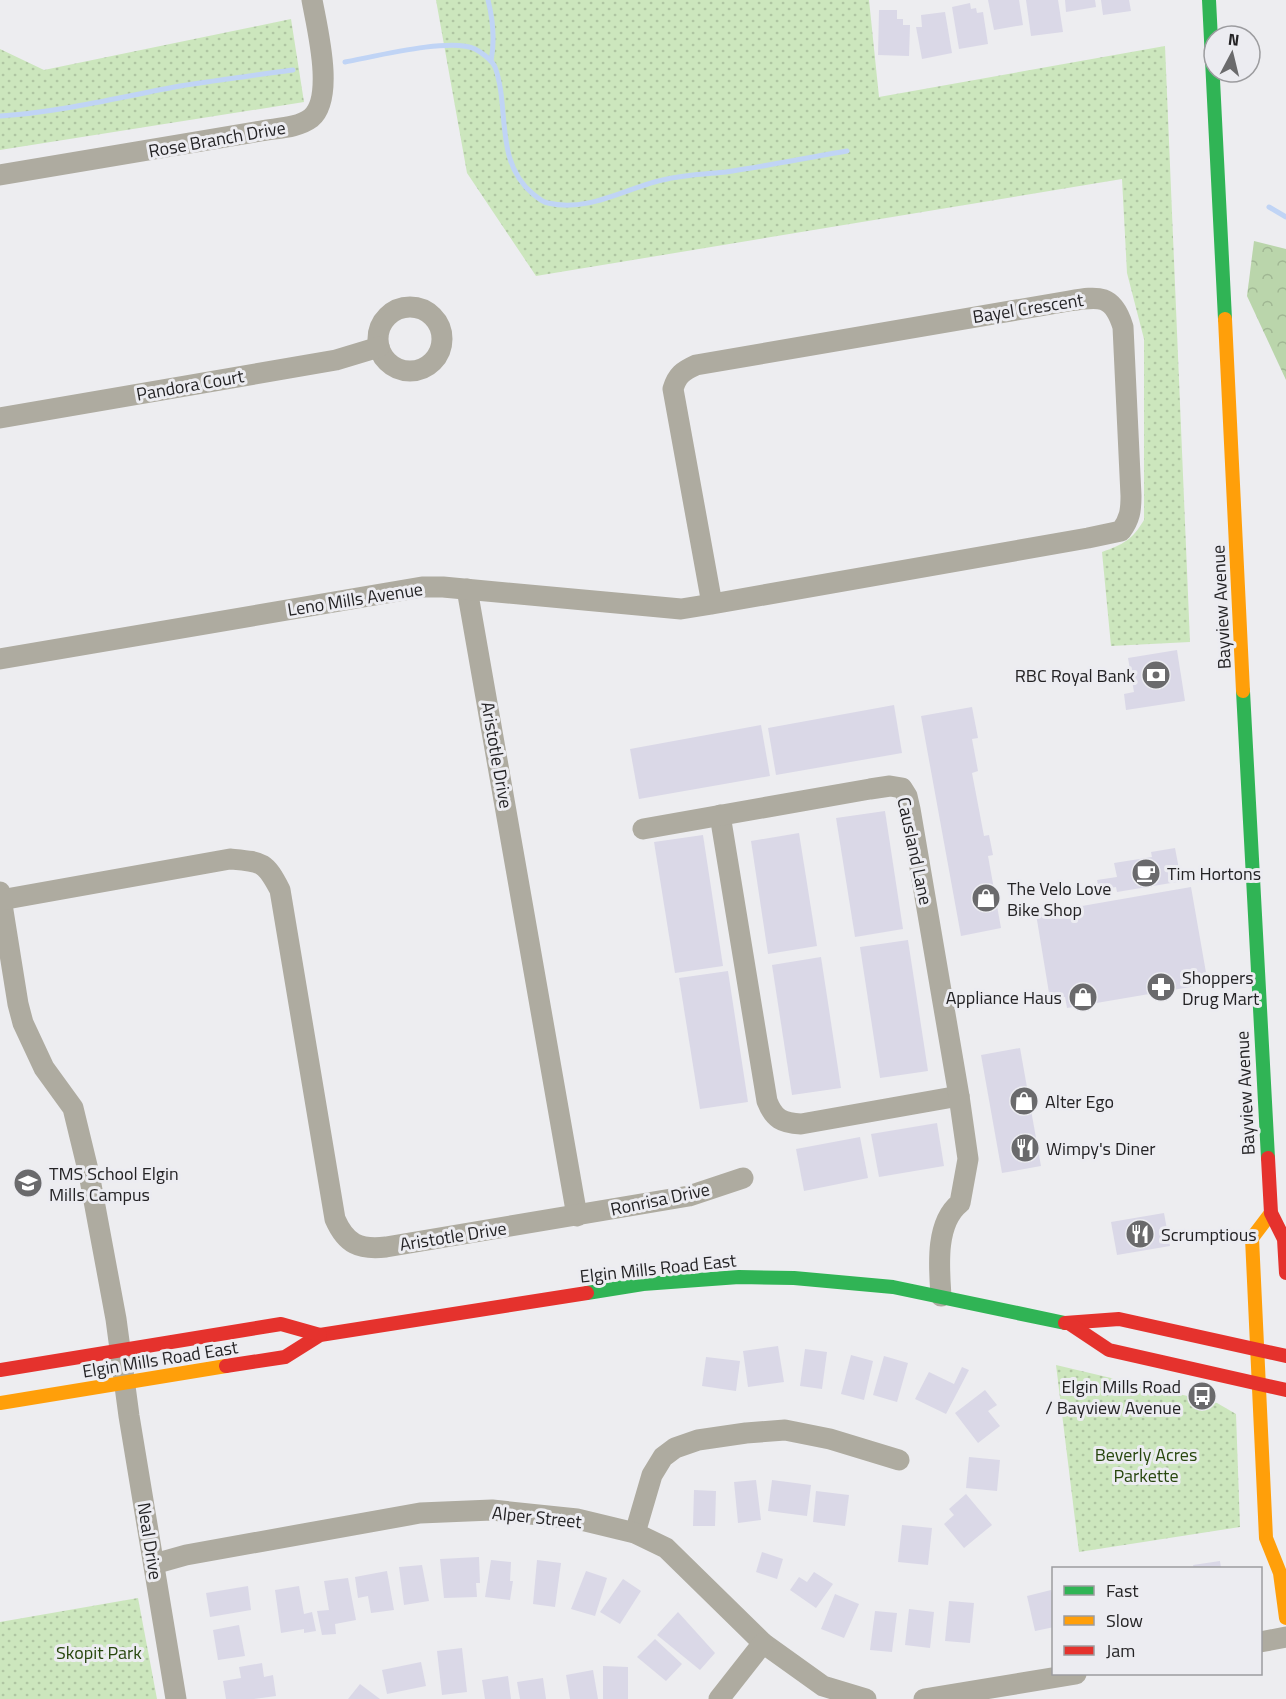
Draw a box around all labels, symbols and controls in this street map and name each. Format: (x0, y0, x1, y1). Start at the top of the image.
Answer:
north arrow (1202, 24, 1262, 84)
text: N (1227, 27, 1241, 52)
street label: Rose Branch Drive (146, 114, 288, 164)
street label: Bayel Crescent (971, 286, 1086, 330)
street label: Pandora Court (134, 362, 247, 408)
street label: Bayview Avenue (1204, 544, 1238, 670)
street label: Leno Mills Avenue (285, 575, 425, 623)
bank icon: RBC Royal Bank (1140, 659, 1172, 691)
place label: RBC Royal Bank (1015, 662, 1135, 689)
street label: Aristotle Drive (474, 700, 520, 810)
street label: Causland Lane (890, 795, 940, 907)
cafe icon: Tim Hortons (1130, 857, 1162, 889)
place label: Tim Hortons (1167, 860, 1261, 887)
place label: The Velo Love Bike Shop (1007, 875, 1111, 923)
shop icon: The Velo Love Bike Shop (970, 882, 1002, 914)
place label: Shoppers Drug Mart (1182, 964, 1260, 1012)
pharmacy icon: Shoppers Drug Mart (1145, 971, 1177, 1003)
shop icon: Appliance Haus (1067, 981, 1099, 1013)
place label: Appliance Haus (946, 984, 1062, 1011)
street label: Bayview Avenue (1228, 1030, 1262, 1156)
shop icon: Alter Ego (1008, 1085, 1040, 1117)
place label: Alter Ego (1045, 1088, 1114, 1115)
restaurant icon: Wimpy's Diner (1009, 1132, 1041, 1164)
place label: Wimpy's Diner (1046, 1135, 1155, 1162)
place label: TMS School Elgin Mills Campus (49, 1160, 179, 1208)
school or university icon: TMS School Elgin Mills Campus (12, 1167, 44, 1199)
street label: Ronrisa Drive (608, 1175, 712, 1223)
street label: Aristotle Drive (398, 1214, 508, 1258)
restaurant icon: Scrumptious (1124, 1218, 1156, 1250)
place label: Scrumptious (1161, 1221, 1257, 1248)
street label: Elgin Mills Road East (578, 1246, 738, 1290)
street label: Elgin Mills Road East (80, 1333, 240, 1385)
place label: Elgin Mills Road / Bayview Avenue (1045, 1373, 1181, 1421)
bus stop icon: Elgin Mills Road / Bayview Avenue (1186, 1380, 1218, 1412)
park label: Beverly Acres Parkette (1095, 1441, 1197, 1489)
street label: Alper Street (491, 1499, 584, 1535)
street label: Neal Drive (131, 1501, 169, 1581)
legend (1052, 1567, 1262, 1675)
text: Fast (1106, 1577, 1139, 1604)
text: Slow (1106, 1607, 1143, 1634)
text: Jam (1106, 1637, 1135, 1664)
park label: Skopit Park (56, 1639, 142, 1666)

